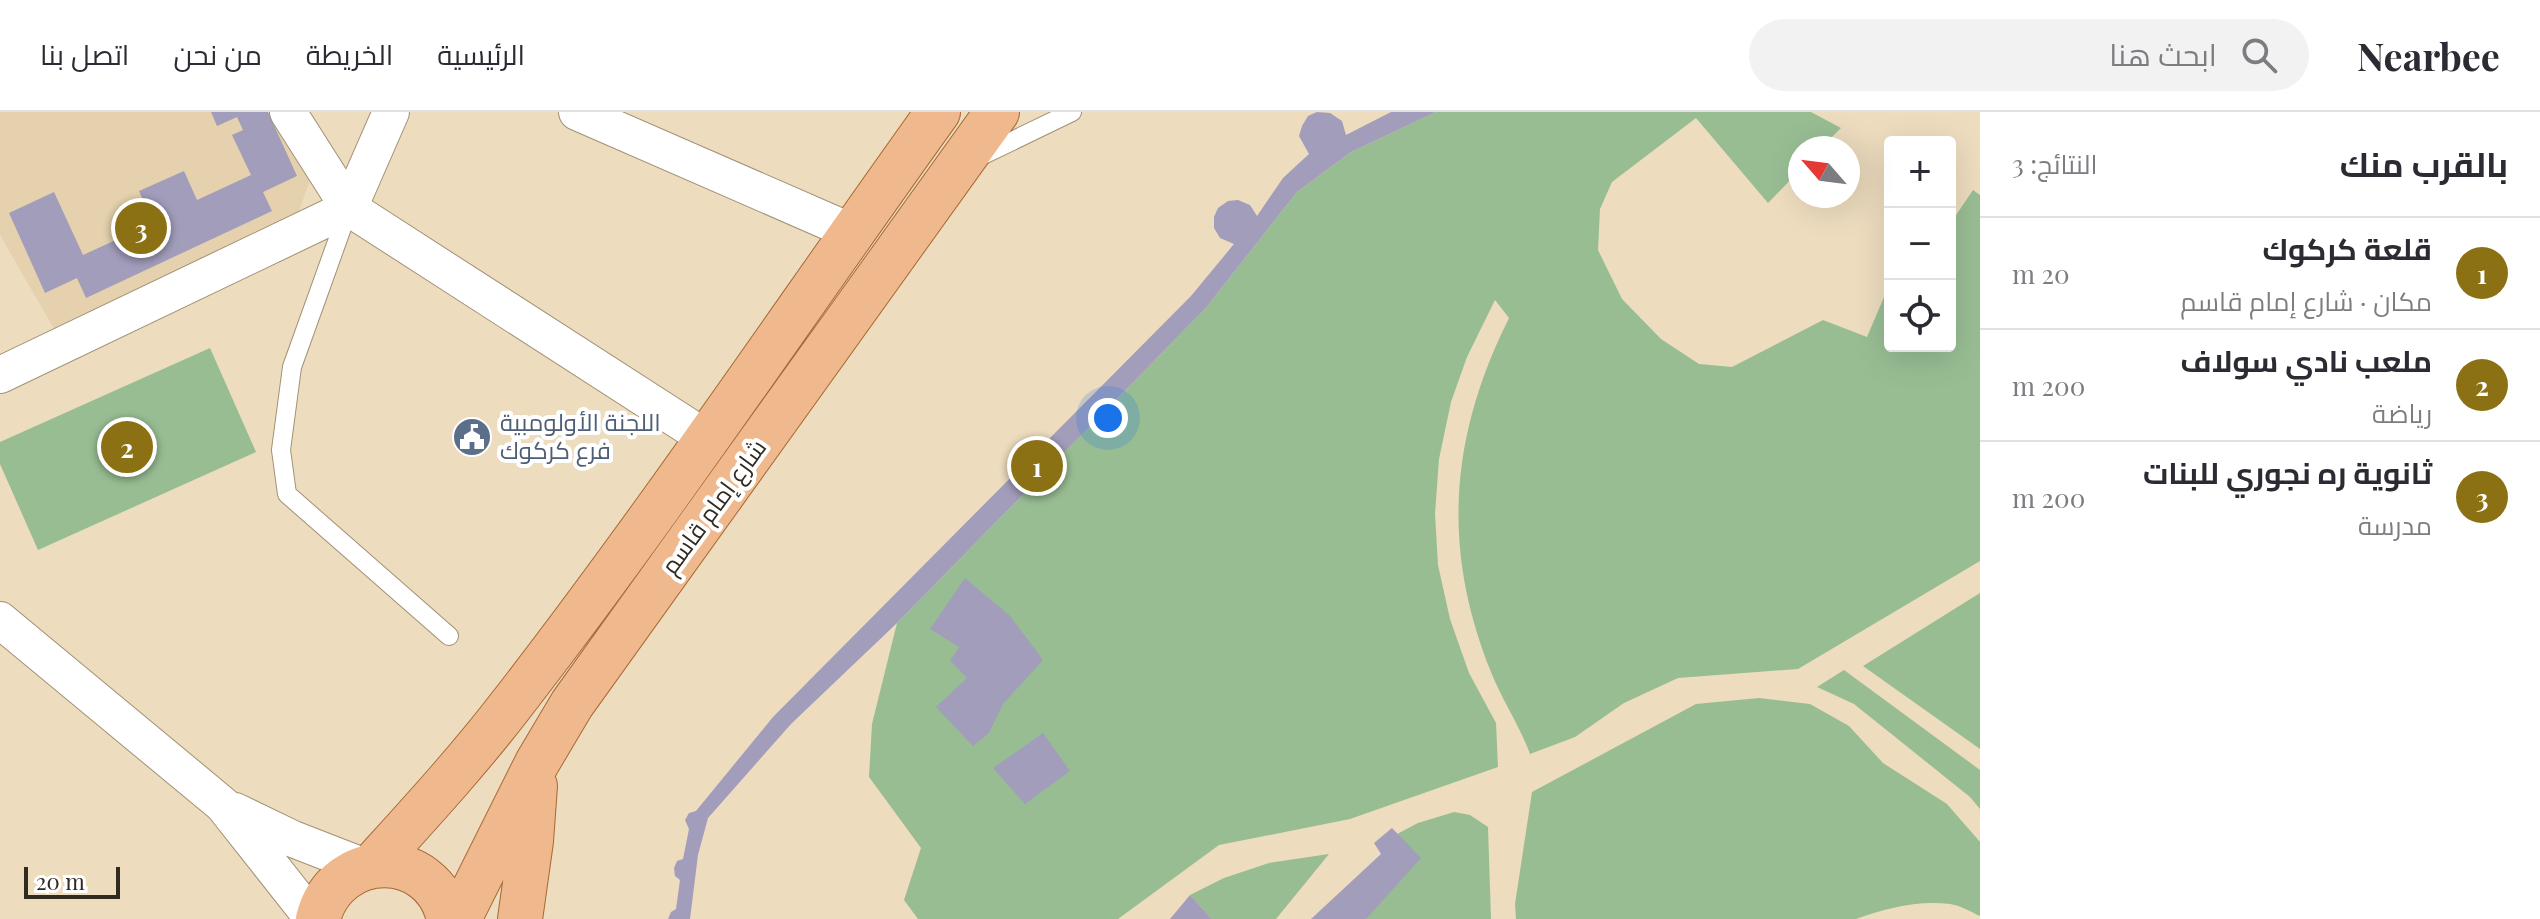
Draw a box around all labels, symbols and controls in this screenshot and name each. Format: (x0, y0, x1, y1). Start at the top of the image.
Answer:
search box (1749, 19, 2309, 91)
text: Nearbee (2357, 30, 2500, 81)
icon: search (2237, 33, 2281, 77)
text: ابحث هنا (2109, 34, 2217, 74)
text: اتصل بنا (40, 35, 129, 72)
text: من نحن (173, 35, 262, 72)
text: الخريطة (306, 35, 393, 72)
text: الرئيسية (437, 35, 525, 72)
north arrow (1788, 136, 1860, 208)
map controls (1884, 136, 1956, 352)
button: + (1884, 136, 1956, 208)
text: بالقرب منك (2340, 140, 2508, 186)
text: النتائج: 3 (2012, 146, 2098, 181)
pin: 3 (115, 198, 167, 258)
button: − (1884, 208, 1956, 280)
text: قلعة كركوك (2263, 228, 2432, 268)
text: 20 m (2012, 256, 2070, 291)
text: 1 (2477, 256, 2487, 291)
button: locate (1884, 280, 1956, 352)
text: مكان · شارع إمام قاسم (2180, 283, 2432, 318)
text: ملعب نادي سولاف (2180, 340, 2432, 380)
text: 200 m (2012, 368, 2085, 403)
text: 2 (2475, 368, 2489, 403)
text: رياضة (2372, 395, 2432, 430)
your location (1088, 398, 1128, 438)
place label: اللجنة الأولومبية فرع كركوك (500, 405, 661, 467)
public building icon: اللجنة الأولومبية فرع كركوك (451, 416, 493, 458)
pin: 2 (101, 417, 153, 477)
street label: شارع إمام قاسم (652, 432, 774, 581)
pin: 1 (1011, 436, 1063, 496)
text: ثانوية ره نجوري للبنات (2143, 452, 2432, 492)
text: 200 m (2012, 480, 2085, 515)
text: 3 (2476, 480, 2488, 515)
text: مدرسة (2358, 507, 2432, 542)
scale bar (24, 863, 120, 899)
text: 20 m (36, 866, 85, 896)

